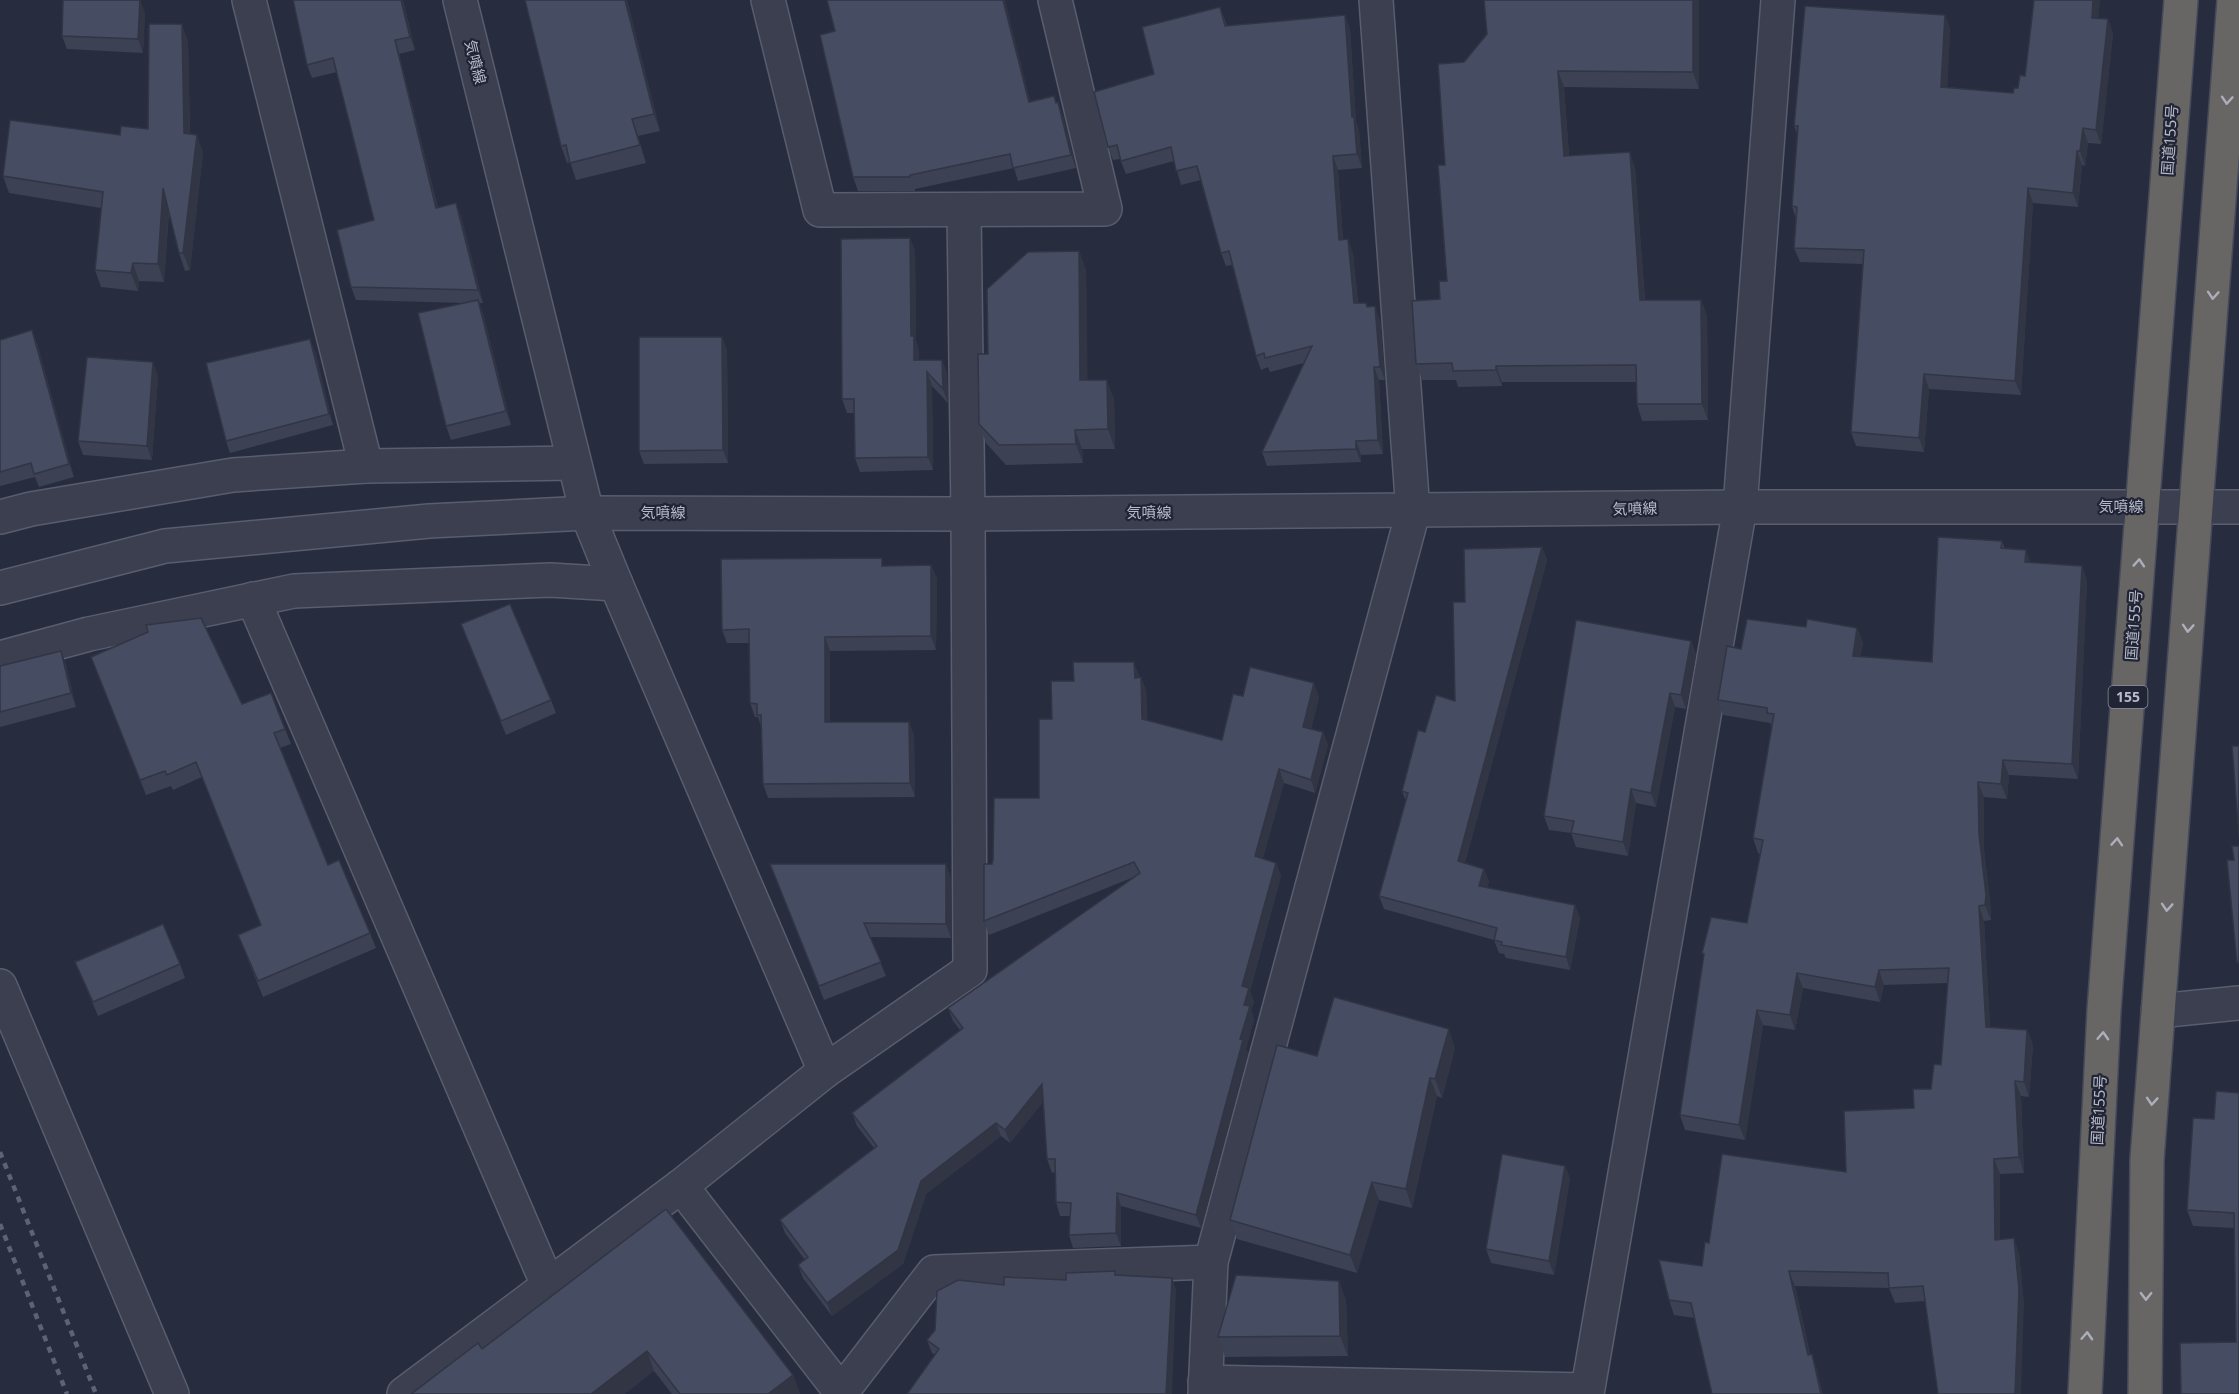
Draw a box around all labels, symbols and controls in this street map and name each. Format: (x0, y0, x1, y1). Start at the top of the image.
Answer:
street label: 気噴線 (461, 37, 491, 86)
one-way arrow (2220, 96, 2233, 105)
street label: 国道155号 (2157, 104, 2181, 176)
one-way arrow (2206, 290, 2219, 299)
street label: 気噴線 (2098, 496, 2144, 516)
street label: 気噴線 (1612, 498, 1658, 518)
street label: 気噴線 (640, 502, 686, 522)
street label: 気噴線 (1126, 502, 1172, 522)
one-way arrow (2132, 559, 2145, 568)
street label: 国道155号 (2121, 589, 2145, 661)
one-way arrow (2182, 624, 2195, 633)
road number: 155 (2108, 686, 2148, 708)
one-way arrow (2110, 837, 2123, 846)
one-way arrow (2160, 902, 2173, 911)
one-way arrow (2096, 1031, 2109, 1040)
street label: 国道155号 (2086, 1074, 2110, 1146)
one-way arrow (2146, 1096, 2159, 1105)
one-way arrow (2140, 1291, 2152, 1300)
one-way arrow (2080, 1331, 2093, 1340)

